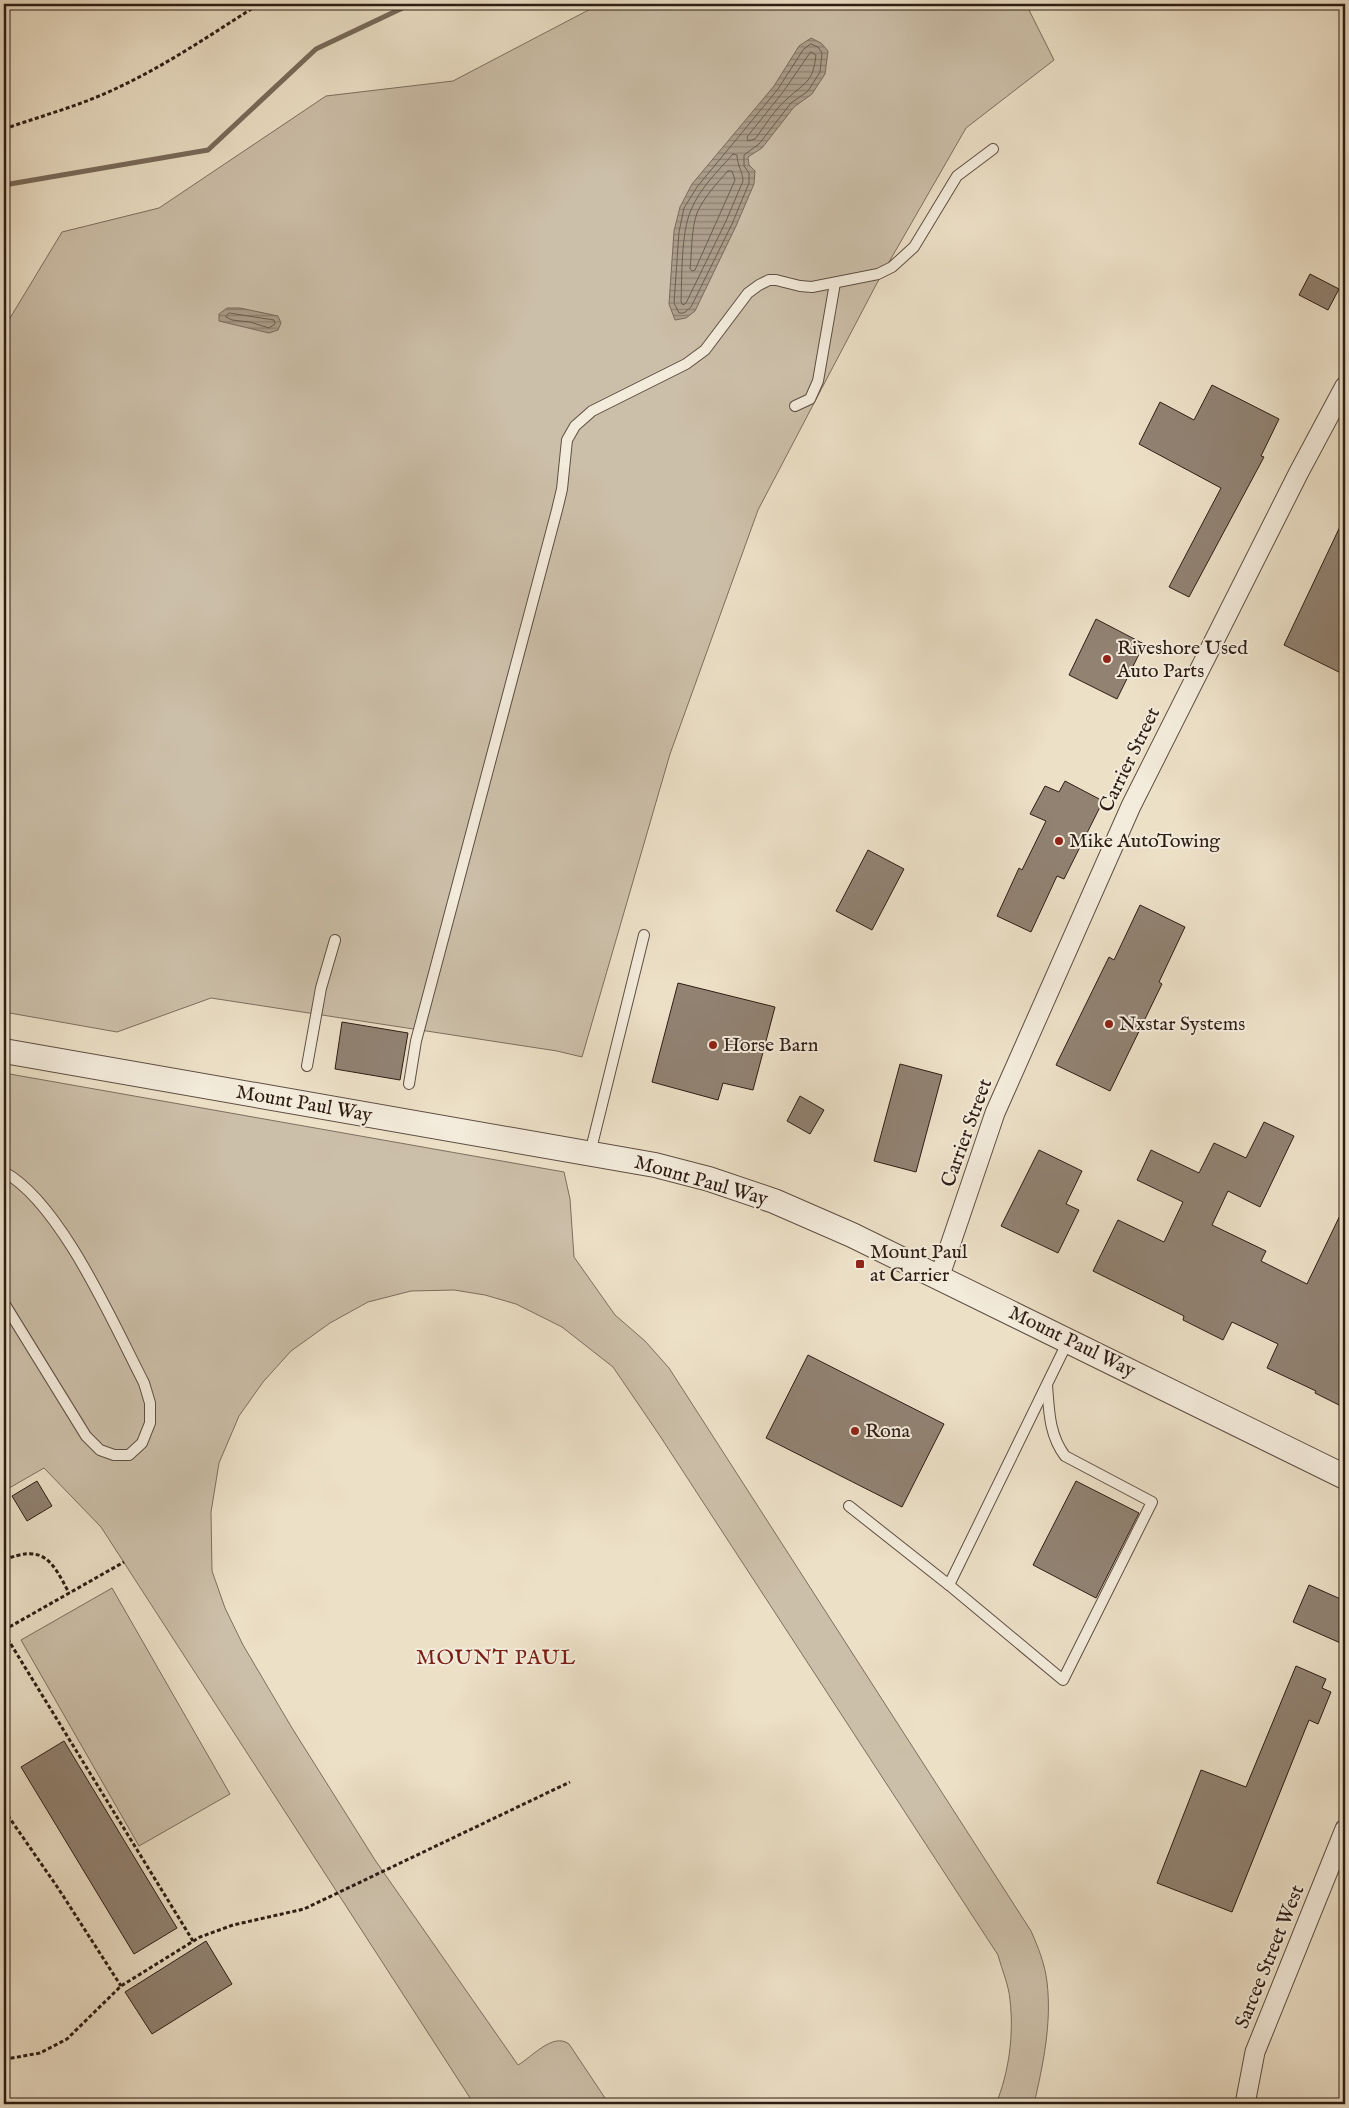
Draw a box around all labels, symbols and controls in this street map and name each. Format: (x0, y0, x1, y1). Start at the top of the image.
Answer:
place label: Riveshore Used Auto Parts (1116, 636, 1248, 684)
marker: Riveshore Used Auto Parts (1101, 653, 1113, 665)
street label: Carrier Street (1094, 703, 1166, 816)
place label: Mike AutoTowing (1069, 829, 1221, 854)
marker: Mike AutoTowing (1053, 835, 1065, 847)
place label: Nxstar Systems (1119, 1012, 1245, 1037)
marker: Nxstar Systems (1103, 1018, 1115, 1030)
place label: Horse Barn (723, 1033, 819, 1058)
marker: Horse Barn (707, 1039, 719, 1051)
street label: Carrier Street (936, 1075, 998, 1191)
street label: Mount Paul Way (234, 1080, 374, 1128)
street label: Mount Paul Way (631, 1150, 771, 1212)
place label: Mount Paul at Carrier (870, 1240, 968, 1288)
marker: Mount Paul at Carrier (854, 1258, 866, 1270)
street label: Mount Paul Way (1005, 1301, 1140, 1384)
place label: Rona (865, 1419, 910, 1444)
marker: Rona (849, 1425, 861, 1437)
district label: MOUNT PAUL (416, 1645, 576, 1672)
street label: Sarcee Street West (1230, 1881, 1310, 2032)

